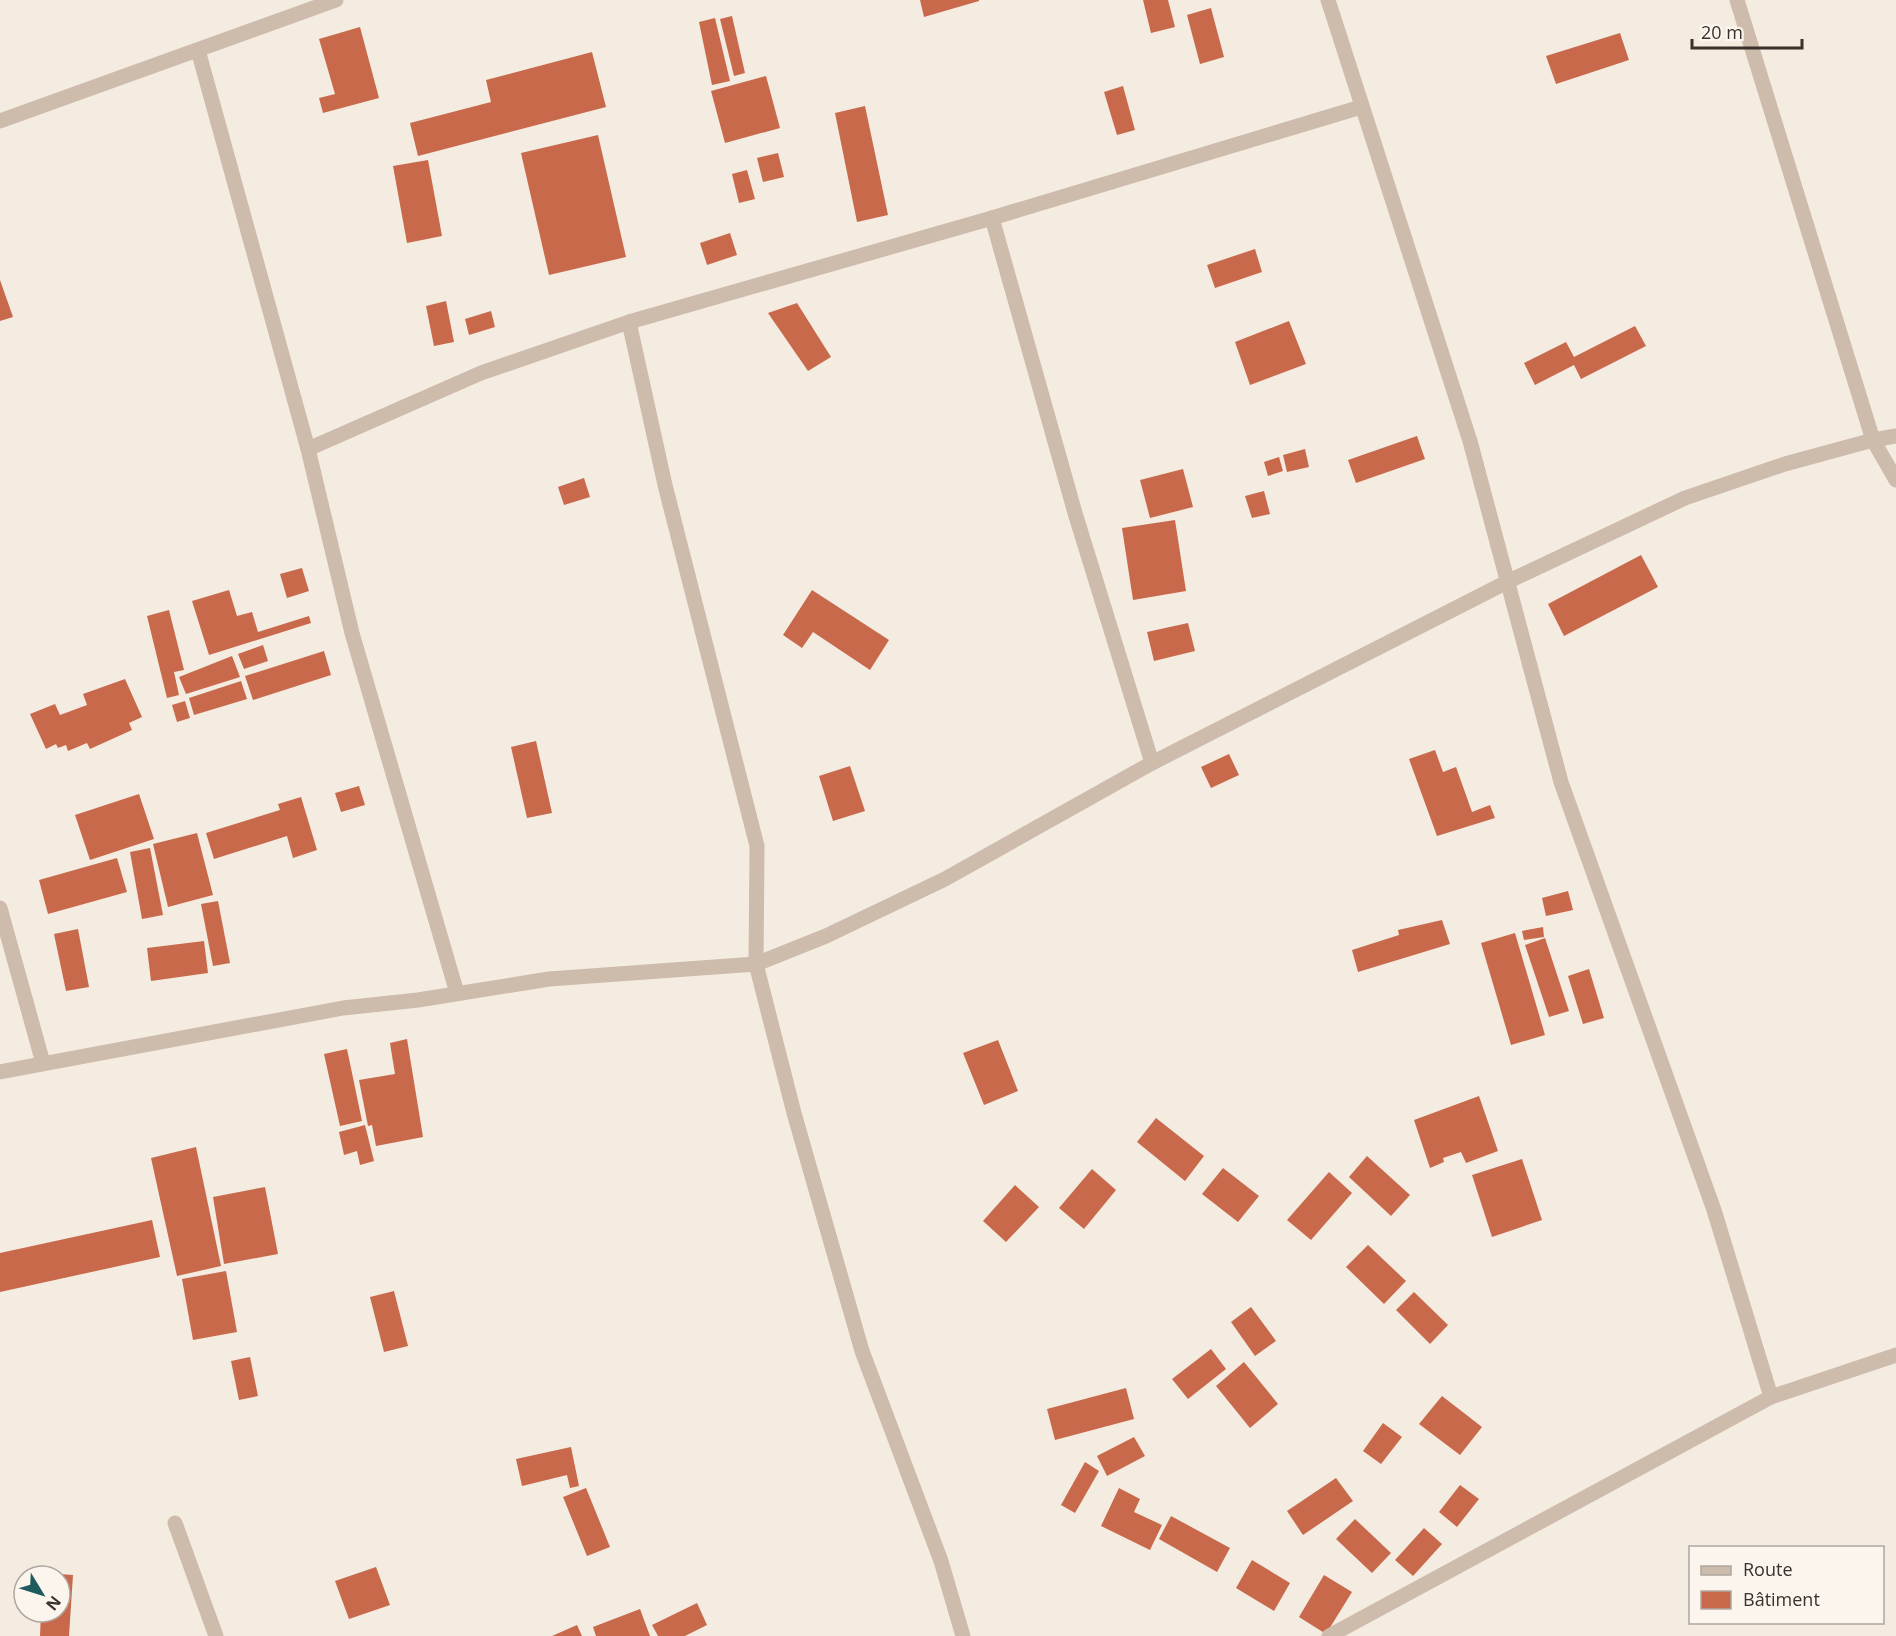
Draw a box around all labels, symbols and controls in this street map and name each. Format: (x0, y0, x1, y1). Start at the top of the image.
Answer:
scale bar (1692, 12, 1802, 50)
text: 20 m (1701, 20, 1743, 44)
legend (1689, 1546, 1884, 1624)
text: Route (1743, 1557, 1793, 1581)
north arrow (12, 1564, 72, 1624)
text: Bâtiment (1743, 1587, 1820, 1611)
text: N (41, 1591, 66, 1615)

